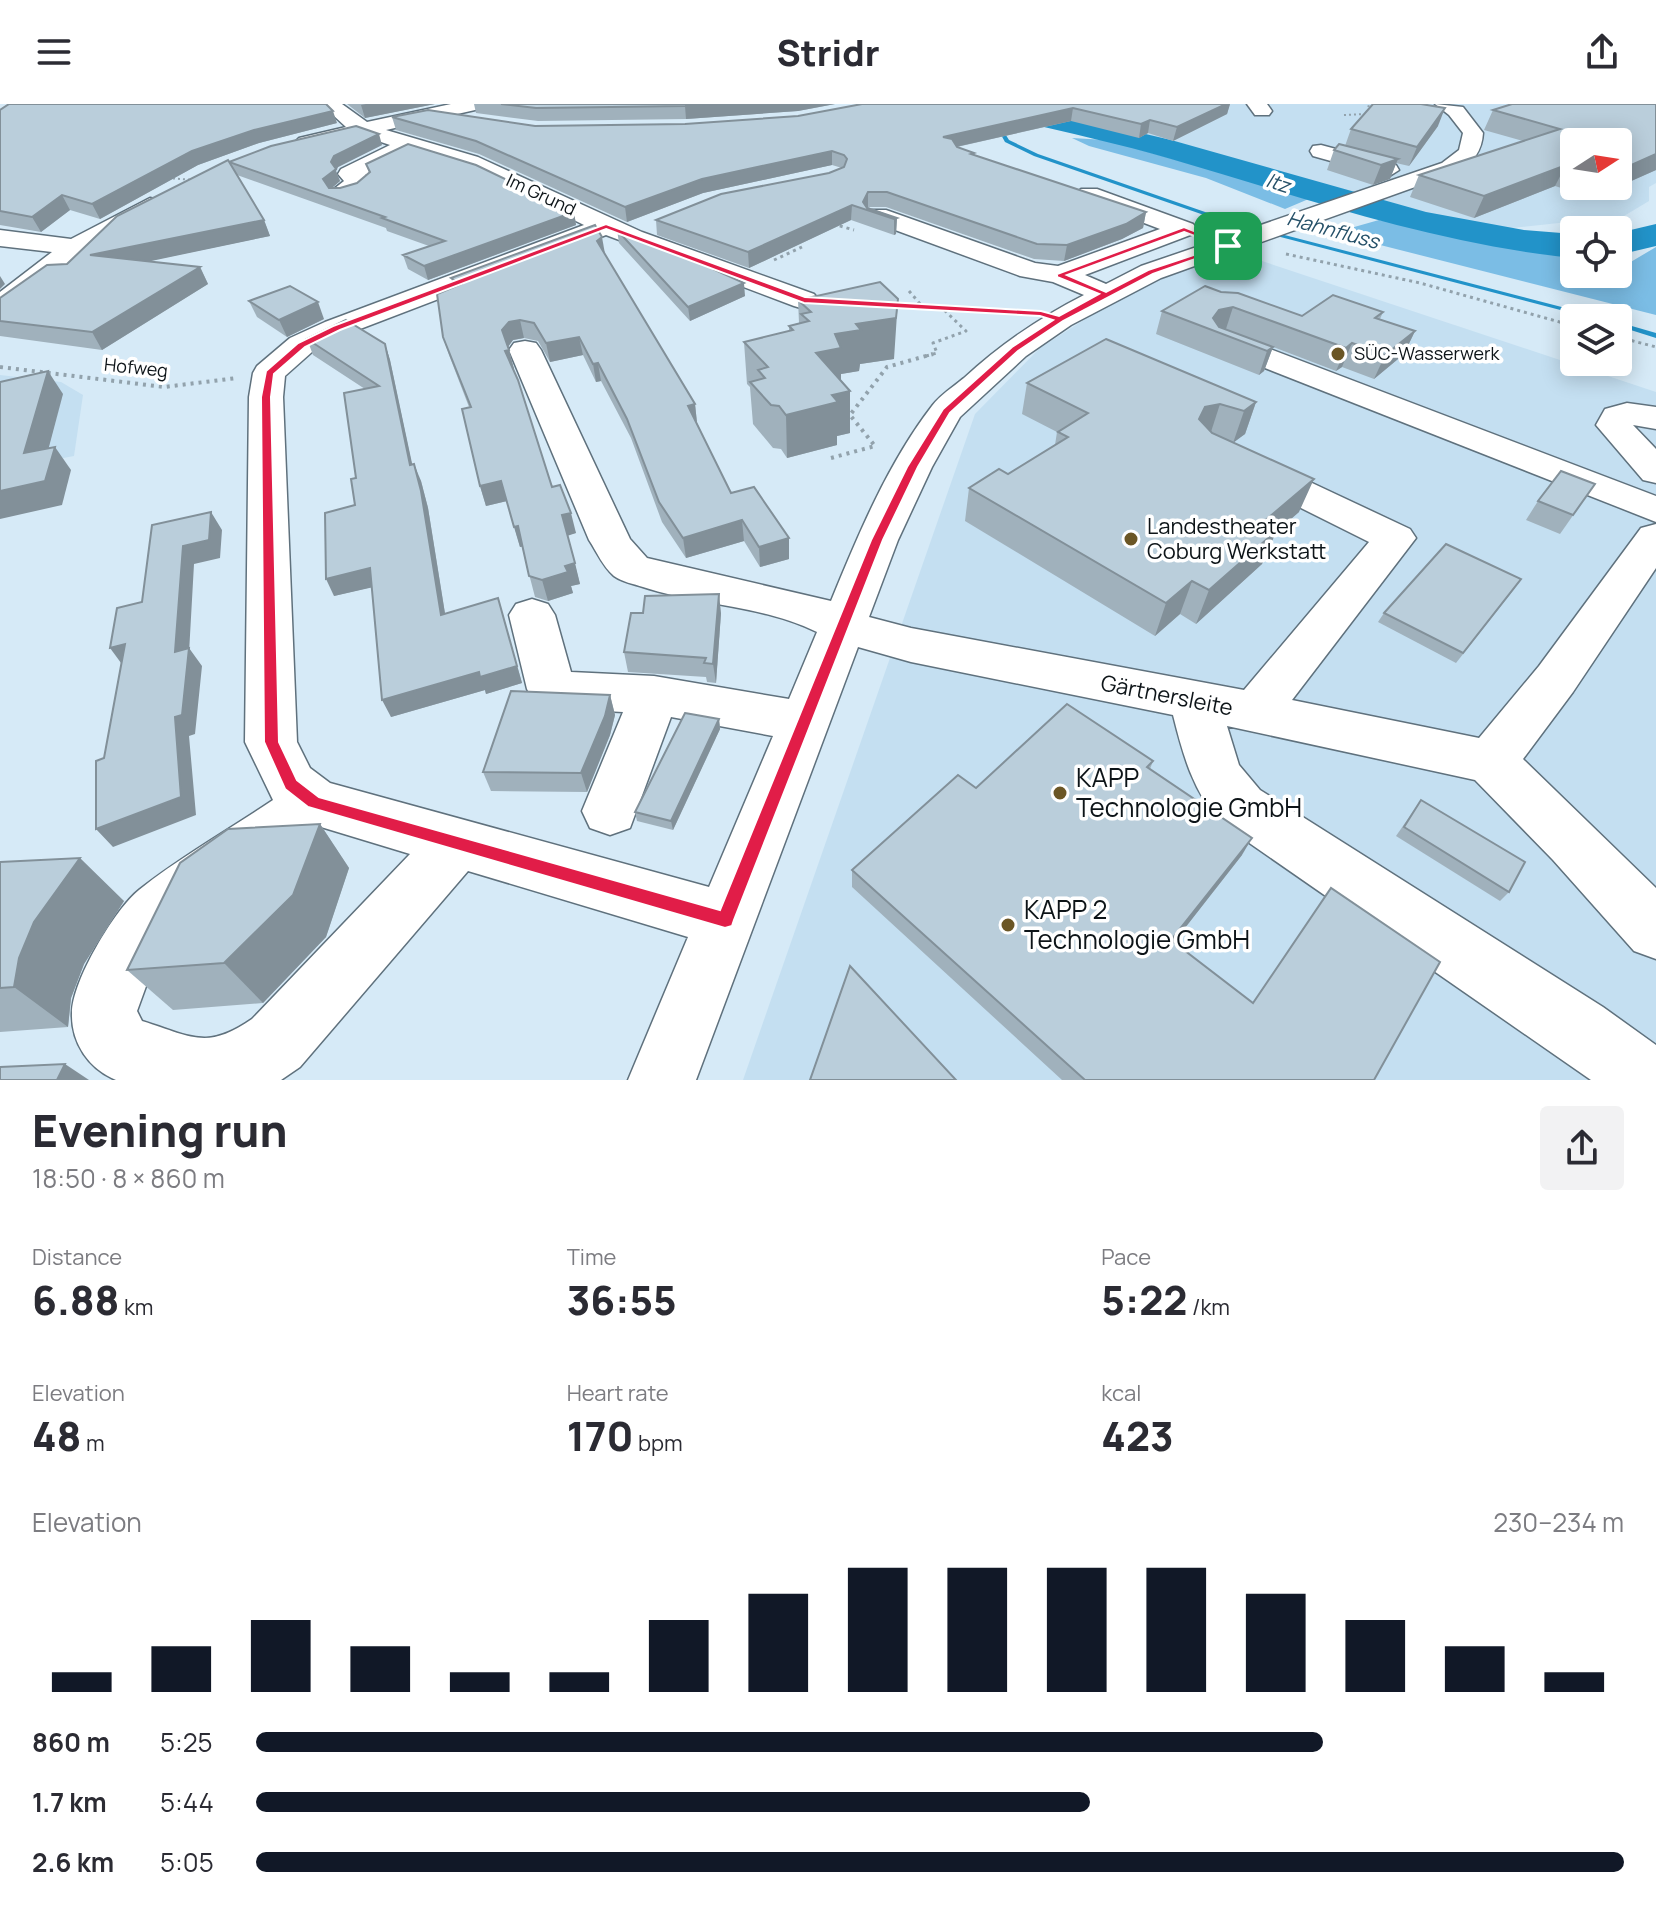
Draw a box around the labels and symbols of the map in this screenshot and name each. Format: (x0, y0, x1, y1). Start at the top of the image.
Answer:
north arrow (1560, 128, 1632, 200)
water label: Itz (1263, 166, 1296, 200)
street label: Im Grund (503, 168, 580, 221)
water label: Hahnfluss (1284, 204, 1383, 255)
pin (1194, 212, 1262, 280)
place label: SÜC-Wasserwerk (1354, 341, 1501, 365)
marker: SÜC-Wasserwerk (1329, 345, 1347, 363)
street label: Hofweg (103, 352, 169, 382)
place label: Landestheater Coburg Werkstatt (1147, 511, 1326, 566)
marker: Landestheater Coburg Werkstatt (1122, 530, 1140, 548)
street label: Gärtnersleite (1098, 668, 1236, 723)
place label: KAPP Technologie GmbH (1076, 759, 1302, 825)
marker: KAPP Technologie GmbH (1051, 784, 1069, 802)
place label: KAPP 2 Technologie GmbH (1024, 891, 1250, 957)
marker: KAPP 2 Technologie GmbH (999, 916, 1017, 934)

